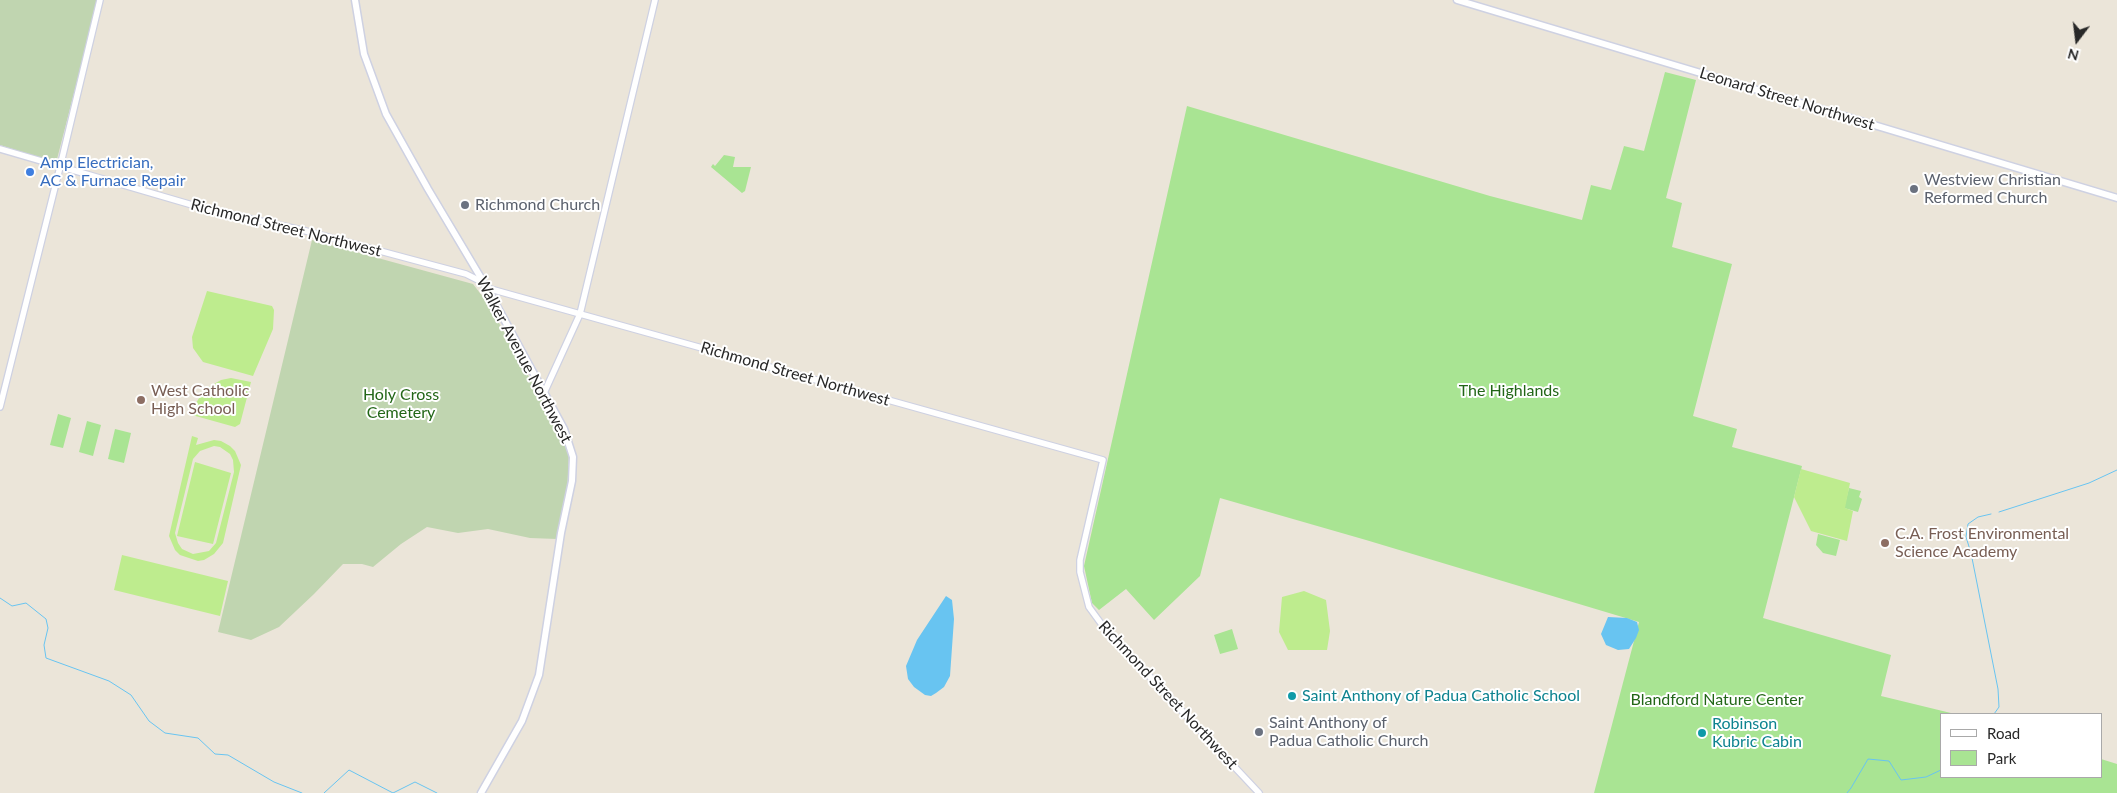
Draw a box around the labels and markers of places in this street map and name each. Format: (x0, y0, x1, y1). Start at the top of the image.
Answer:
place label: Amp Electrician, AC & Furnace Repair (40, 153, 185, 191)
marker: Amp Electrician, AC & Furnace Repair (24, 166, 36, 178)
place label: Westview Christian Reformed Church (1924, 170, 2061, 208)
marker: Westview Christian Reformed Church (1908, 183, 1920, 195)
place label: Richmond Church (475, 195, 600, 215)
marker: Richmond Church (459, 199, 471, 211)
place label: West Catholic High School (151, 381, 249, 419)
marker: West Catholic High School (135, 394, 147, 406)
place label: C.A. Frost Environmental Science Academy (1895, 524, 2069, 562)
marker: C.A. Frost Environmental Science Academy (1879, 537, 1891, 549)
place label: Saint Anthony of Padua Catholic School (1302, 686, 1580, 706)
marker: Saint Anthony of Padua Catholic School (1286, 690, 1298, 702)
place label: Saint Anthony of Padua Catholic Church (1269, 713, 1428, 751)
place label: Robinson Kubric Cabin (1712, 714, 1802, 752)
marker: Saint Anthony of Padua Catholic Church (1253, 726, 1265, 738)
marker: Robinson Kubric Cabin (1696, 727, 1708, 739)

